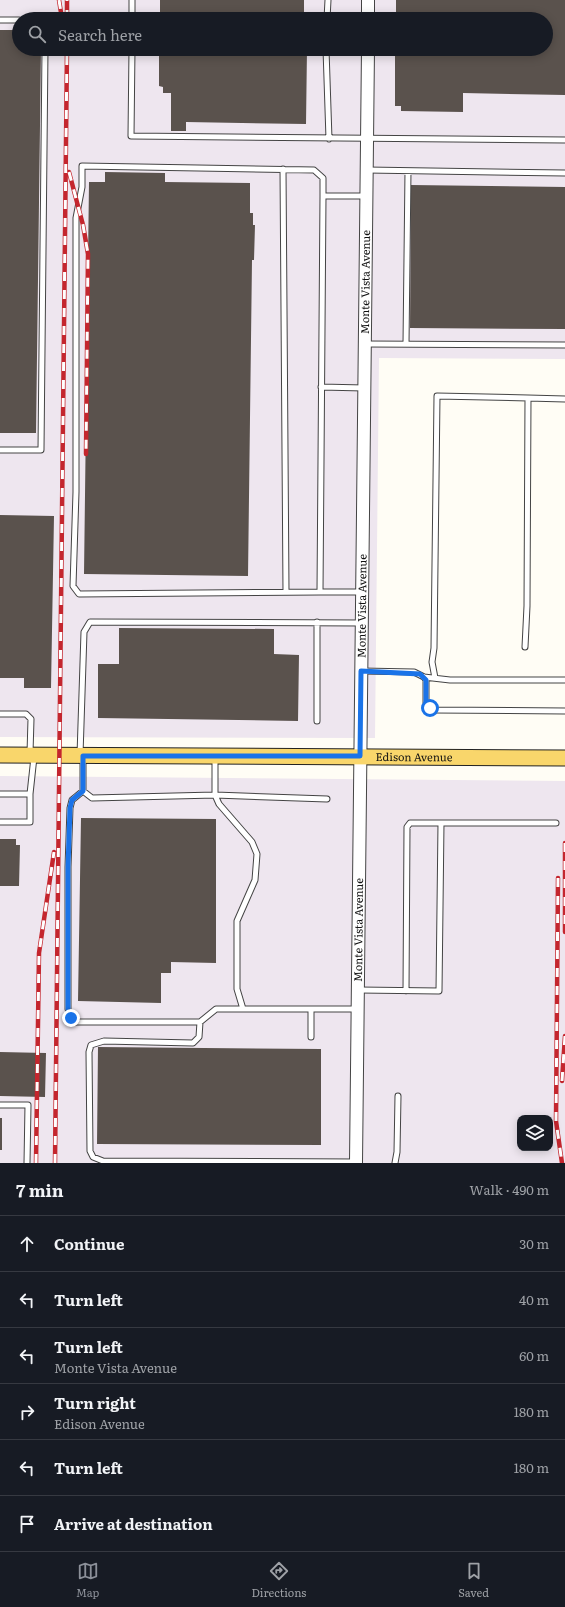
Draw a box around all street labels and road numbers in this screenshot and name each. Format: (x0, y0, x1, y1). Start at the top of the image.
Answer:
street label: Monte Vista Avenue (356, 230, 373, 334)
street label: Monte Vista Avenue (352, 554, 370, 658)
street label: Edison Avenue (375, 748, 453, 764)
street label: Monte Vista Avenue (349, 878, 366, 982)

